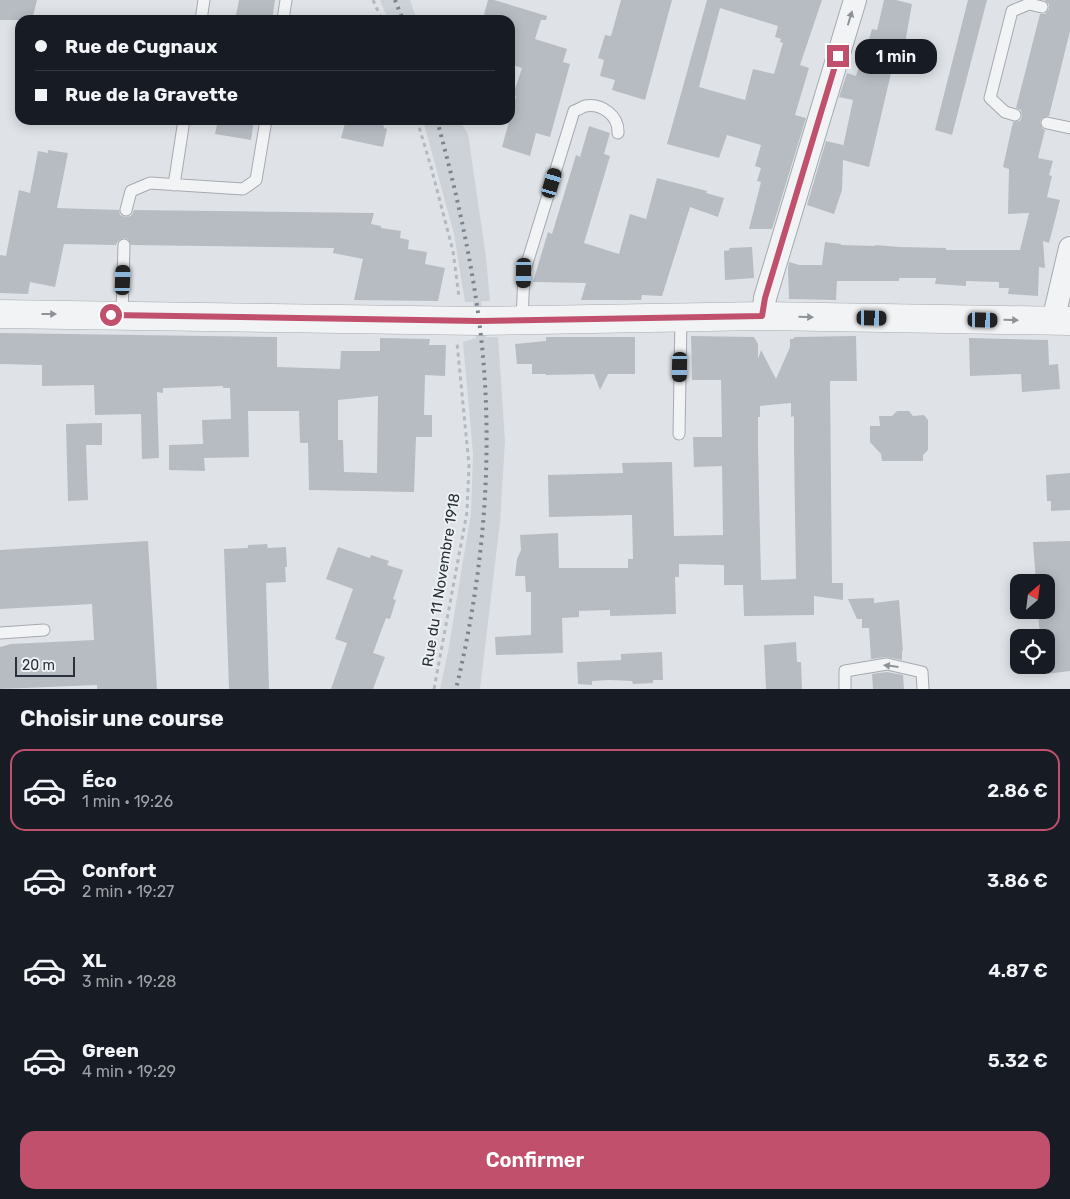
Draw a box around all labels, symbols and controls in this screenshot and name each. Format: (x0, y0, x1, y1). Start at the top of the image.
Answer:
one-way arrow (846, 10, 854, 25)
text: Rue de Cugnaux (65, 35, 217, 58)
callout: 1 min (856, 38, 938, 74)
route end (827, 45, 849, 67)
text: 1 min (876, 47, 916, 66)
text: Rue de la Gravette (65, 83, 238, 106)
car (540, 166, 563, 200)
car (516, 258, 531, 288)
car (114, 265, 131, 295)
route start (100, 304, 122, 326)
one-way arrow (41, 310, 57, 318)
car (856, 310, 887, 326)
car (967, 312, 998, 328)
one-way arrow (798, 313, 814, 321)
one-way arrow (1003, 316, 1019, 324)
car (672, 352, 687, 382)
street label: Rue du 11 Novembre 1918 (418, 492, 464, 668)
north arrow (1010, 574, 1055, 619)
map controls (1010, 574, 1055, 674)
button: locate (1010, 629, 1055, 674)
scale bar (15, 654, 75, 677)
text: 20 m (22, 657, 55, 674)
one-way arrow (882, 662, 898, 670)
text: Choisir une course (20, 705, 224, 732)
icon: car (22, 768, 67, 813)
text: Éco (82, 769, 117, 792)
text: 2.86 € (987, 779, 1048, 802)
text: 1 min · 19:26 (82, 792, 173, 811)
icon: car (22, 858, 67, 903)
text: Confort (82, 859, 156, 882)
text: 3.86 € (987, 869, 1048, 892)
text: 2 min · 19:27 (82, 882, 174, 901)
icon: car (22, 948, 67, 993)
text: XL (82, 949, 106, 972)
text: 4.87 € (988, 959, 1048, 982)
text: 3 min · 19:28 (82, 972, 176, 991)
icon: car (22, 1038, 67, 1083)
text: Green (82, 1039, 139, 1062)
text: 5.32 € (988, 1049, 1048, 1072)
text: 4 min · 19:29 (82, 1062, 176, 1081)
button: Confirmer (20, 1131, 1050, 1189)

